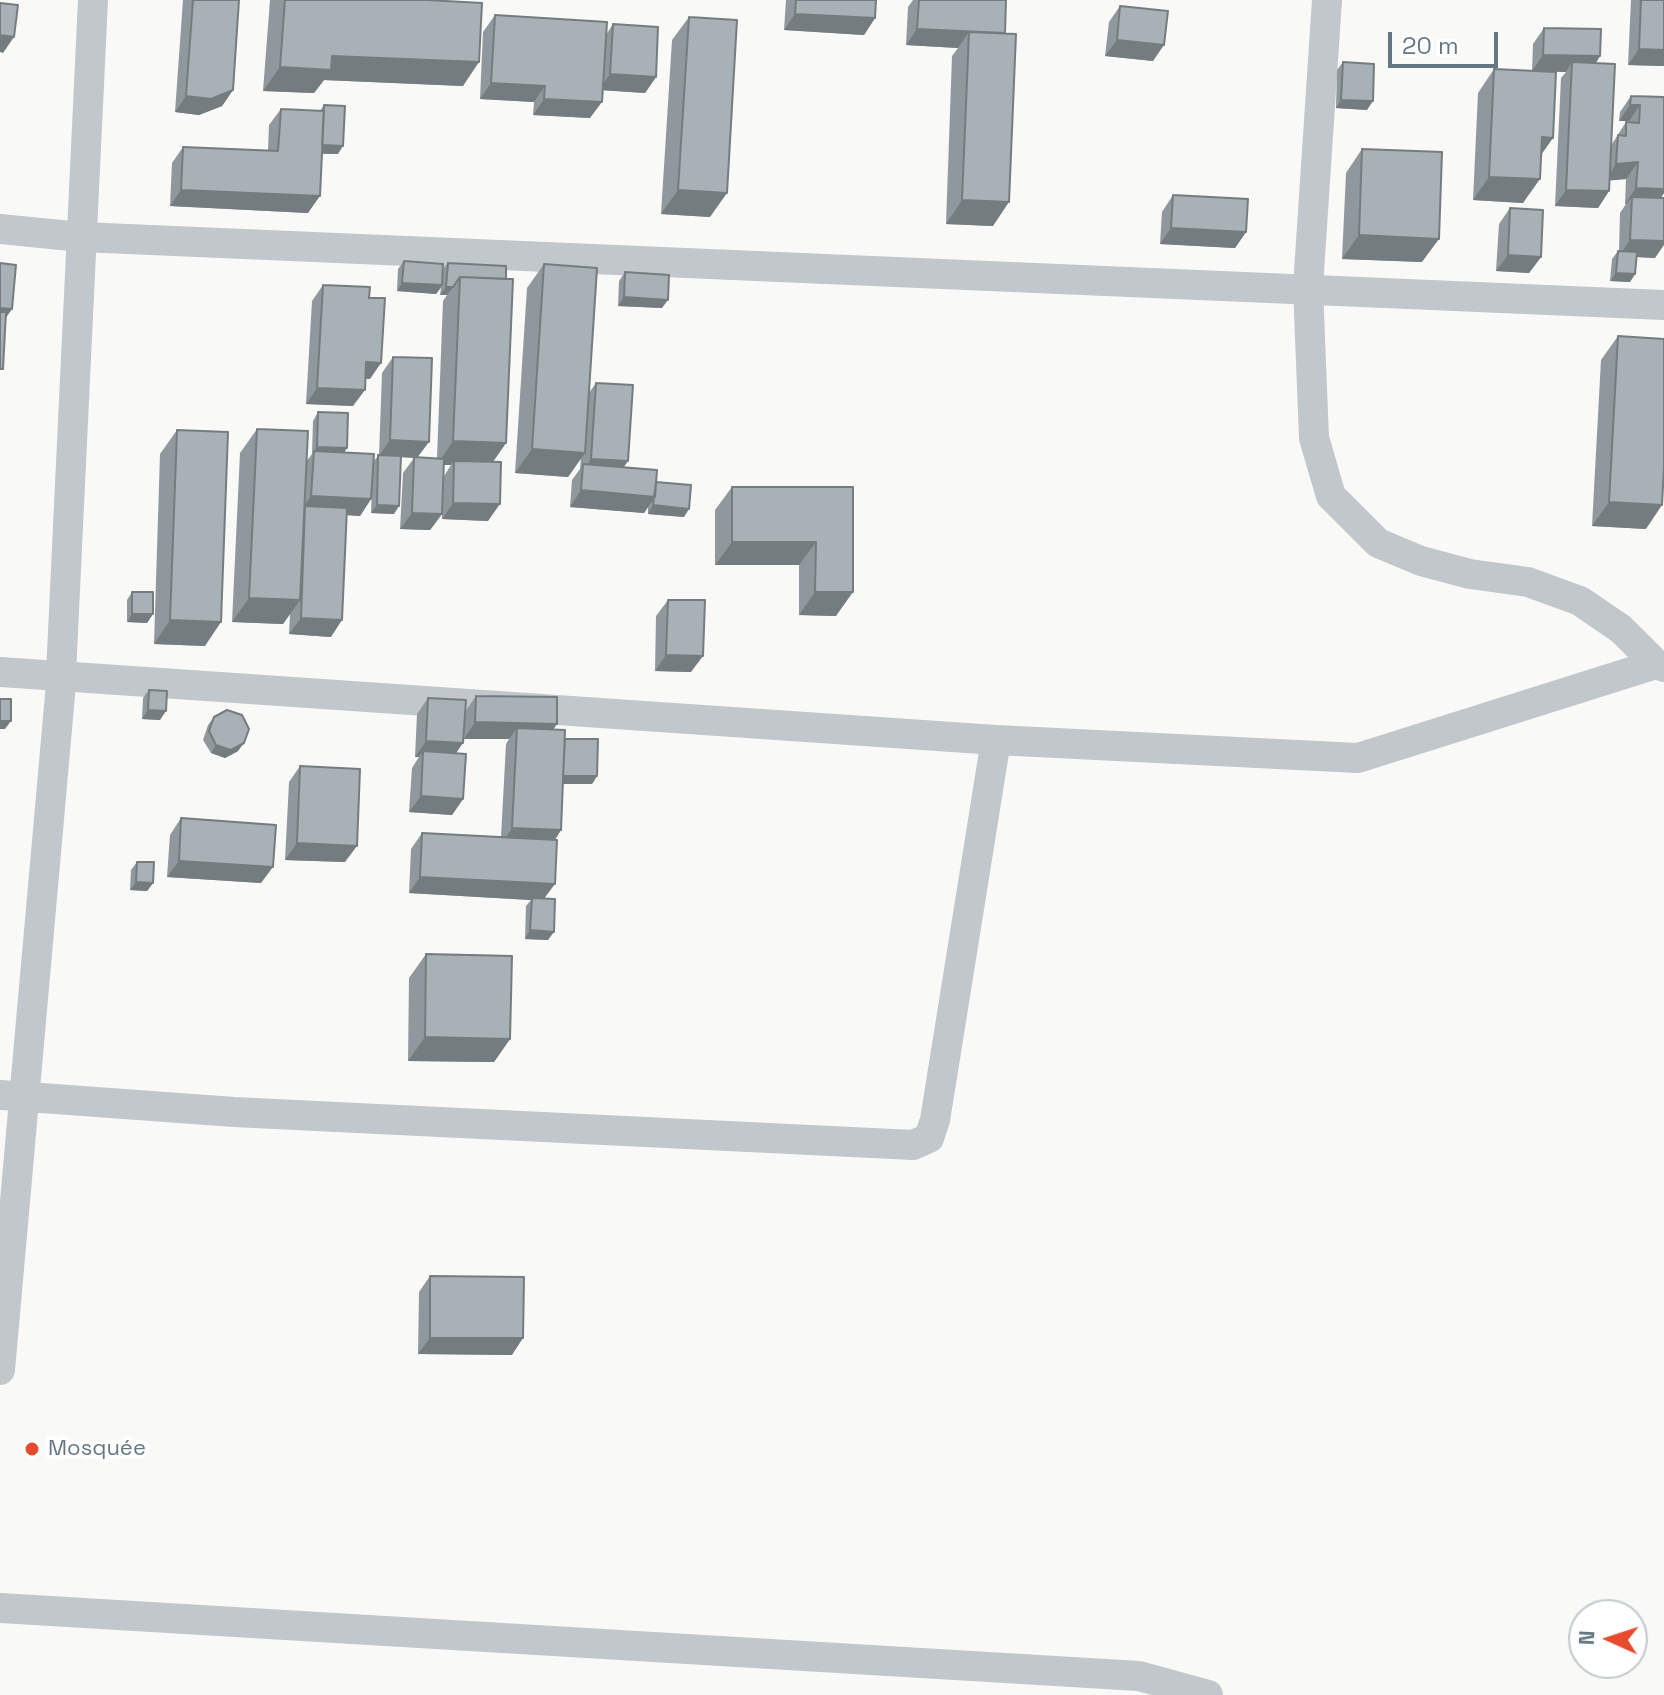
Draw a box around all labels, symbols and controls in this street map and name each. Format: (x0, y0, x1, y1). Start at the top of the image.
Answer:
scale bar (1392, 16, 1502, 66)
text: 20 m (1402, 30, 1459, 61)
place label: Mosquée (48, 1436, 146, 1462)
marker: Mosquée (23, 1440, 41, 1458)
north arrow (1568, 1599, 1648, 1679)
text: N (1572, 1630, 1600, 1646)

